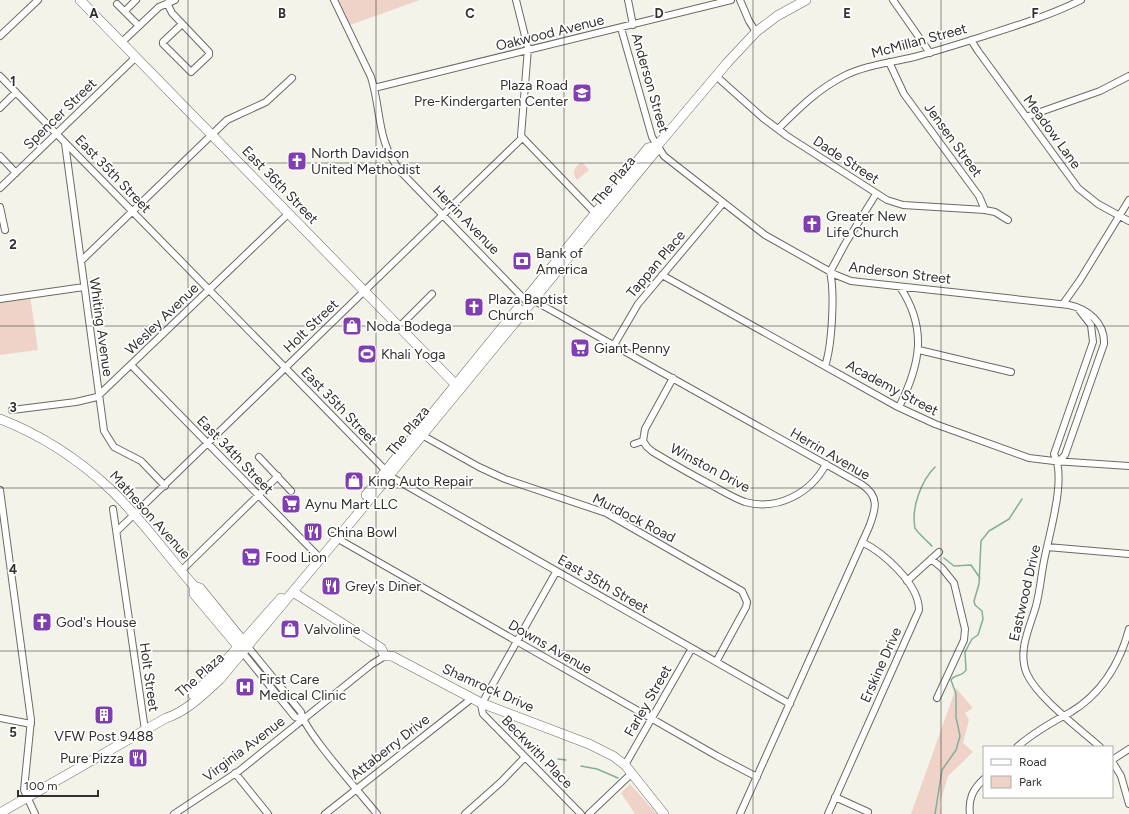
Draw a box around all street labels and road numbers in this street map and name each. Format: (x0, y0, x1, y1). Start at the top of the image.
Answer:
street label: Oakwood Avenue (494, 11, 606, 55)
street label: McMillan Street (869, 20, 969, 62)
street label: Anderson Street (628, 31, 672, 135)
street label: Spencer Street (20, 75, 100, 153)
street label: Meadow Lane (1020, 92, 1085, 173)
street label: Jensen Street (920, 100, 986, 180)
street label: East 35th Street (71, 131, 155, 217)
street label: Dade Street (810, 132, 882, 188)
street label: East 36th Street (238, 142, 322, 228)
street label: The Plaza (589, 153, 639, 209)
street label: Herrin Avenue (429, 182, 503, 258)
street label: Tappan Place (623, 227, 689, 301)
street label: Anderson Street (848, 258, 952, 288)
street label: Whiting Avenue (86, 276, 116, 378)
street label: Wesley Avenue (122, 279, 203, 358)
street label: Holt Street (280, 296, 342, 356)
street label: Academy Street (843, 357, 941, 419)
street label: East 35th Street (297, 363, 381, 449)
street label: The Plaza (383, 403, 433, 459)
street label: East 34th Street (193, 412, 277, 498)
street label: Herrin Avenue (787, 424, 873, 484)
street label: Winston Drive (667, 440, 753, 496)
street label: Matheson Avenue (106, 467, 194, 563)
street label: Murdock Road (590, 490, 678, 546)
street label: Eastwood Drive (1006, 543, 1044, 643)
street label: East 35th Street (555, 551, 651, 617)
street label: Downs Avenue (505, 616, 595, 678)
street label: Erskine Drive (857, 624, 905, 705)
street label: Holt Street (136, 641, 162, 713)
street label: The Plaza (172, 649, 228, 701)
street label: Shamrock Drive (440, 660, 537, 716)
street label: Farley Street (621, 662, 675, 740)
street label: Attaberry Drive (347, 711, 433, 783)
street label: Virginia Avenue (200, 712, 289, 785)
street label: Beckwith Place (498, 712, 576, 792)

